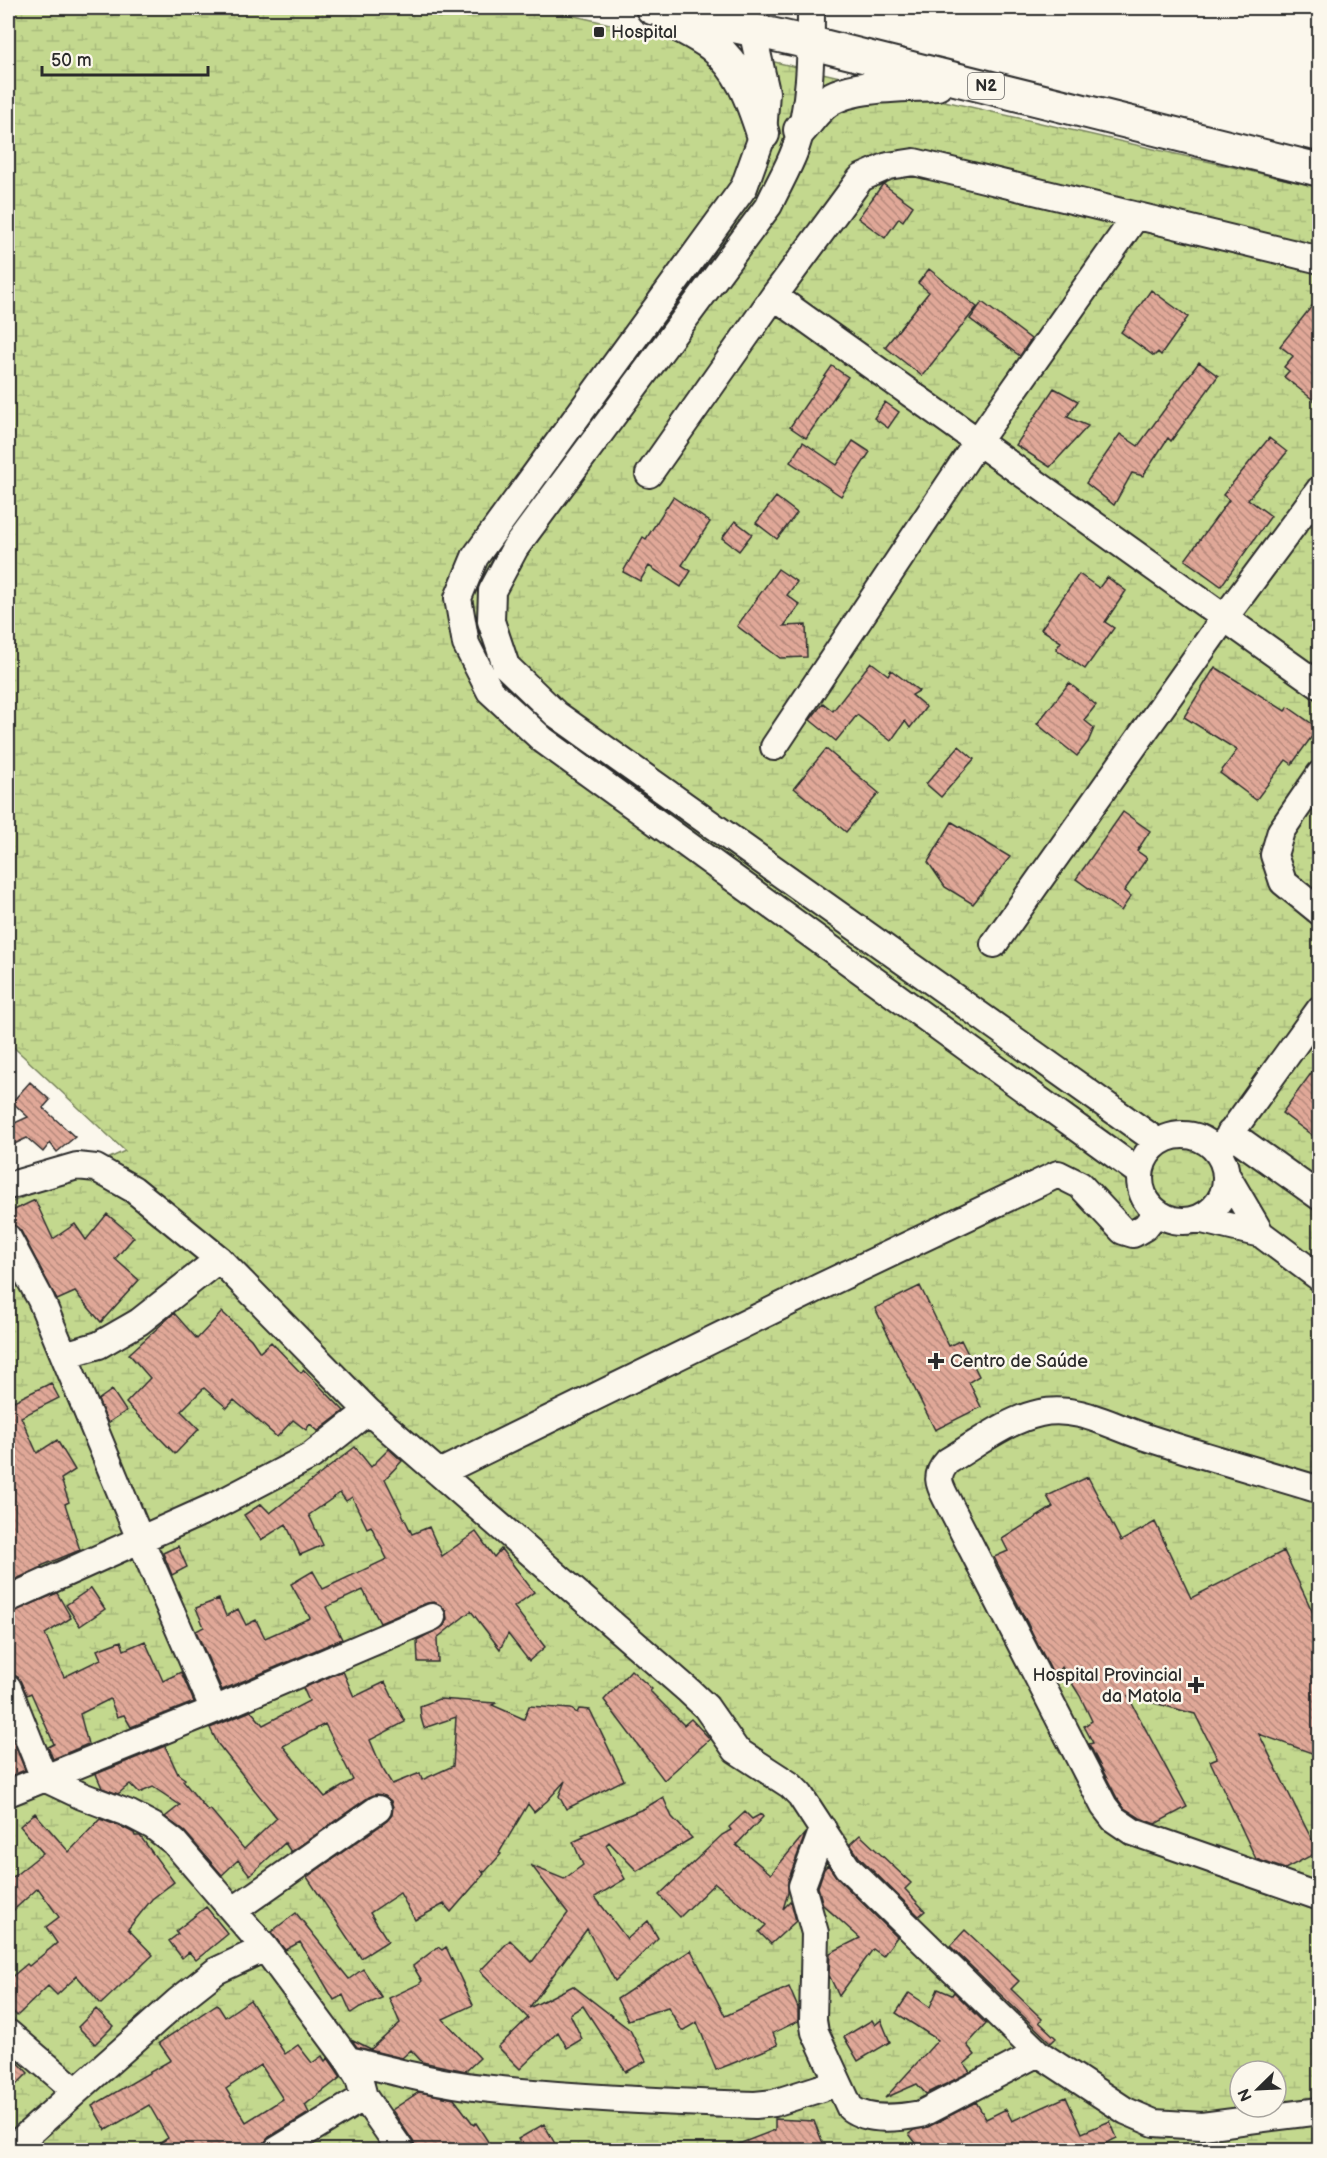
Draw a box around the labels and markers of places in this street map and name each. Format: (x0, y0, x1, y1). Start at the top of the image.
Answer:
place label: Hospital (611, 22, 677, 43)
marker: Hospital (592, 25, 606, 39)
place label: Centro de Saúde (950, 1351, 1088, 1372)
marker: Centro de Saúde (927, 1352, 945, 1370)
place label: Hospital Provincial da Matola (1032, 1665, 1182, 1707)
marker: Hospital Provincial da Matola (1187, 1676, 1205, 1694)

